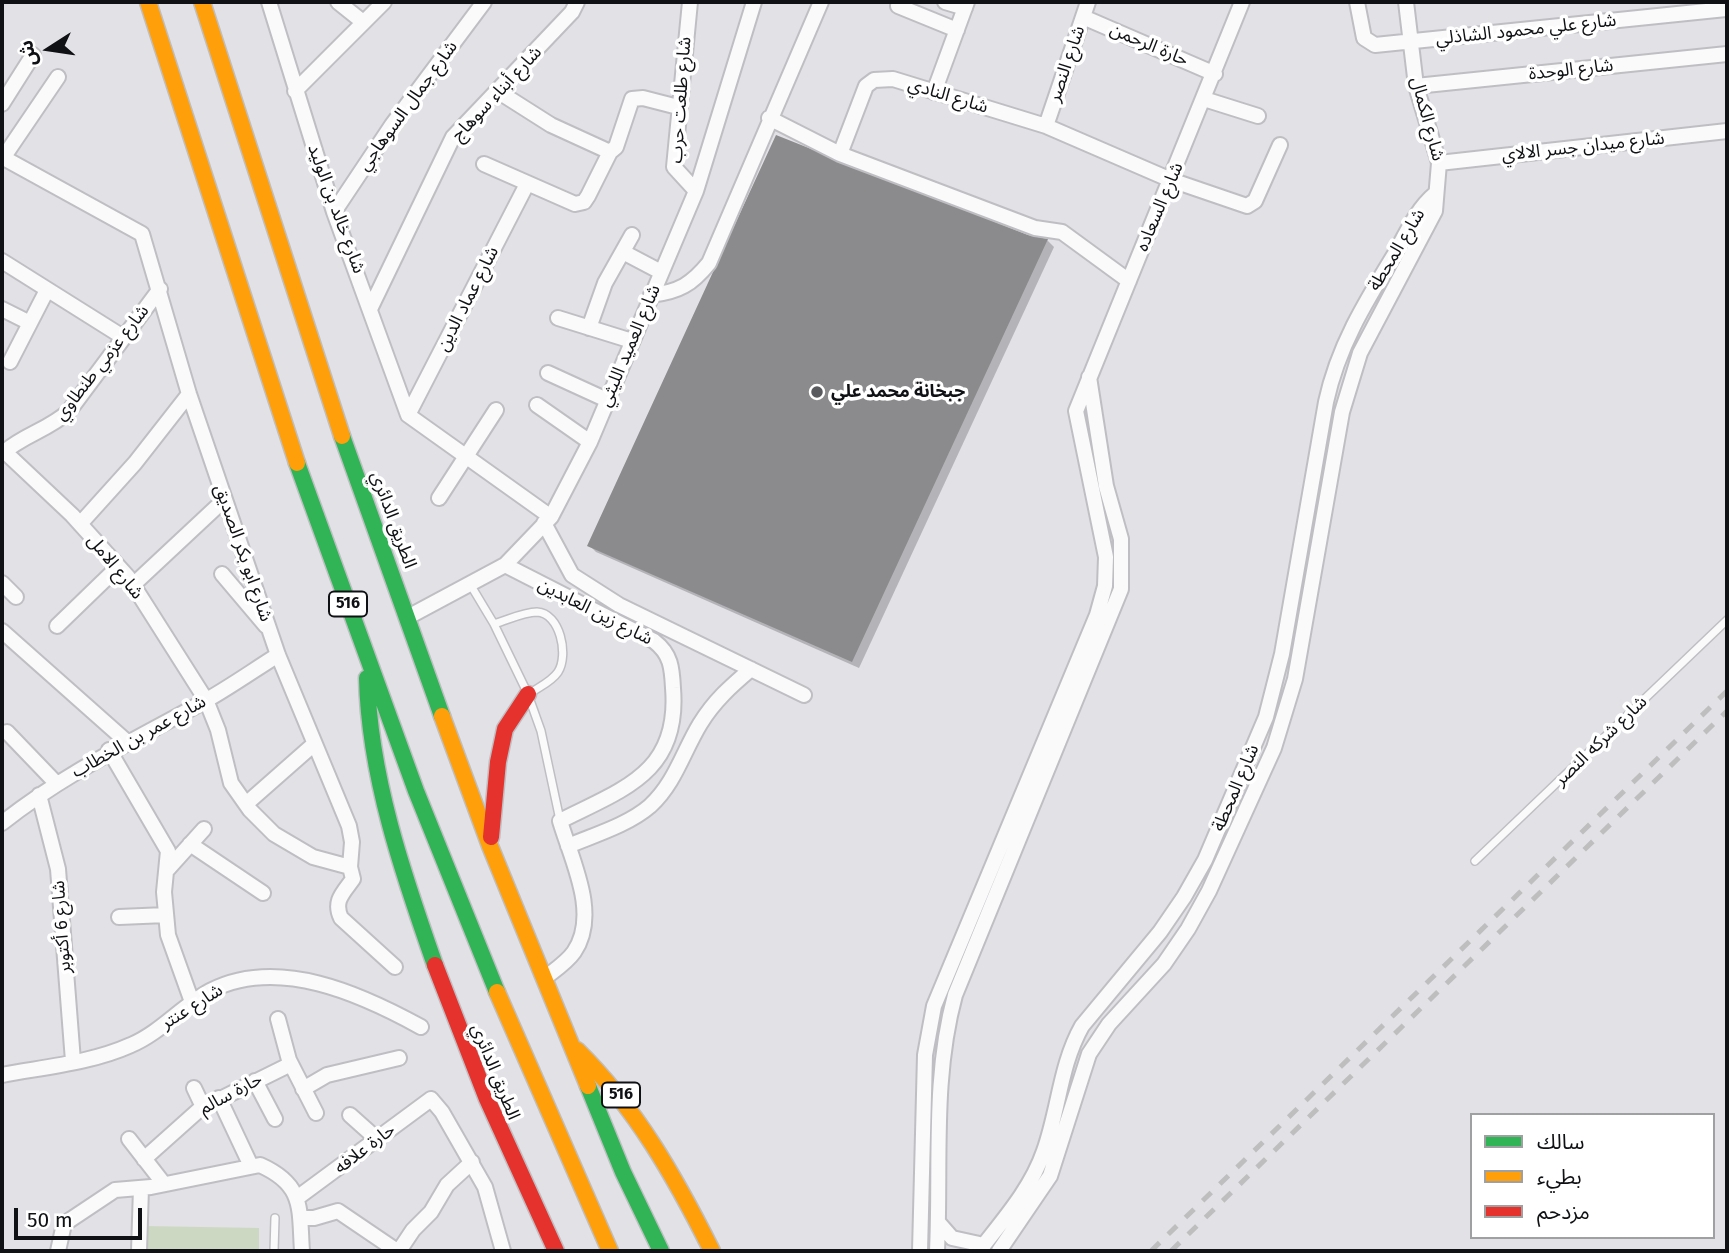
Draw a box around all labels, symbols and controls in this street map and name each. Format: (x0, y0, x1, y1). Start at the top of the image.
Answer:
street label: شارع علي محمود الشاذلي (1435, 10, 1617, 50)
north arrow (14, 14, 84, 84)
street label: حارة الرحمن (1106, 19, 1192, 71)
street label: شارع النصر (1044, 23, 1090, 105)
street label: شارع طلعت حرب (666, 36, 696, 164)
street label: شارع جمال السوهاجي (354, 37, 462, 175)
text: ش (14, 38, 42, 69)
street label: شارع أبناء سوهاج (447, 42, 547, 146)
street label: شارع الوحدة (1528, 55, 1614, 85)
street label: شارع النادي (905, 74, 991, 118)
street label: شارع الكمال (1405, 75, 1449, 163)
street label: شارع ميدان جسر الالاي (1500, 128, 1666, 166)
street label: شارع خالد بن الوليد (303, 141, 369, 277)
street label: شارع السعاده (1132, 159, 1188, 255)
street label: شارع المحطة (1364, 205, 1430, 295)
street label: شارع عماد الدين (432, 243, 504, 355)
street label: شارع العميد الليثي (595, 282, 665, 410)
street label: شارع عزمي طنطاوي (50, 301, 154, 425)
place label: جبخانة محمد علي (831, 381, 965, 403)
marker: جبخانة محمد علي (809, 384, 825, 400)
street label: الطريق الدائري (365, 469, 421, 571)
street label: شارع ابو بكر الصديق (209, 482, 277, 624)
street label: شارع الامل (82, 530, 148, 604)
street label: شارع زين العابدين (534, 574, 656, 650)
road number: 516 (329, 592, 367, 617)
street label: شارع عمر بن الخطاب (68, 691, 210, 783)
street label: شارع شركه النصر (1550, 691, 1652, 791)
street label: شارع المحطة (1208, 741, 1264, 835)
street label: شارع 6 أكتوبر (48, 880, 76, 974)
street label: شارع عنتر (157, 980, 227, 1034)
street label: الطريق الدائري (466, 1021, 524, 1123)
street label: حارة سالم (196, 1069, 266, 1119)
road number: 516 (602, 1082, 640, 1107)
legend (1470, 1113, 1715, 1239)
street label: حارة علافه (330, 1119, 400, 1179)
text: سالك (1537, 1129, 1584, 1155)
text: بطيء (1537, 1164, 1582, 1190)
scale bar (18, 1194, 145, 1238)
text: مزدحم (1537, 1199, 1590, 1225)
text: 50 m (27, 1207, 73, 1233)

